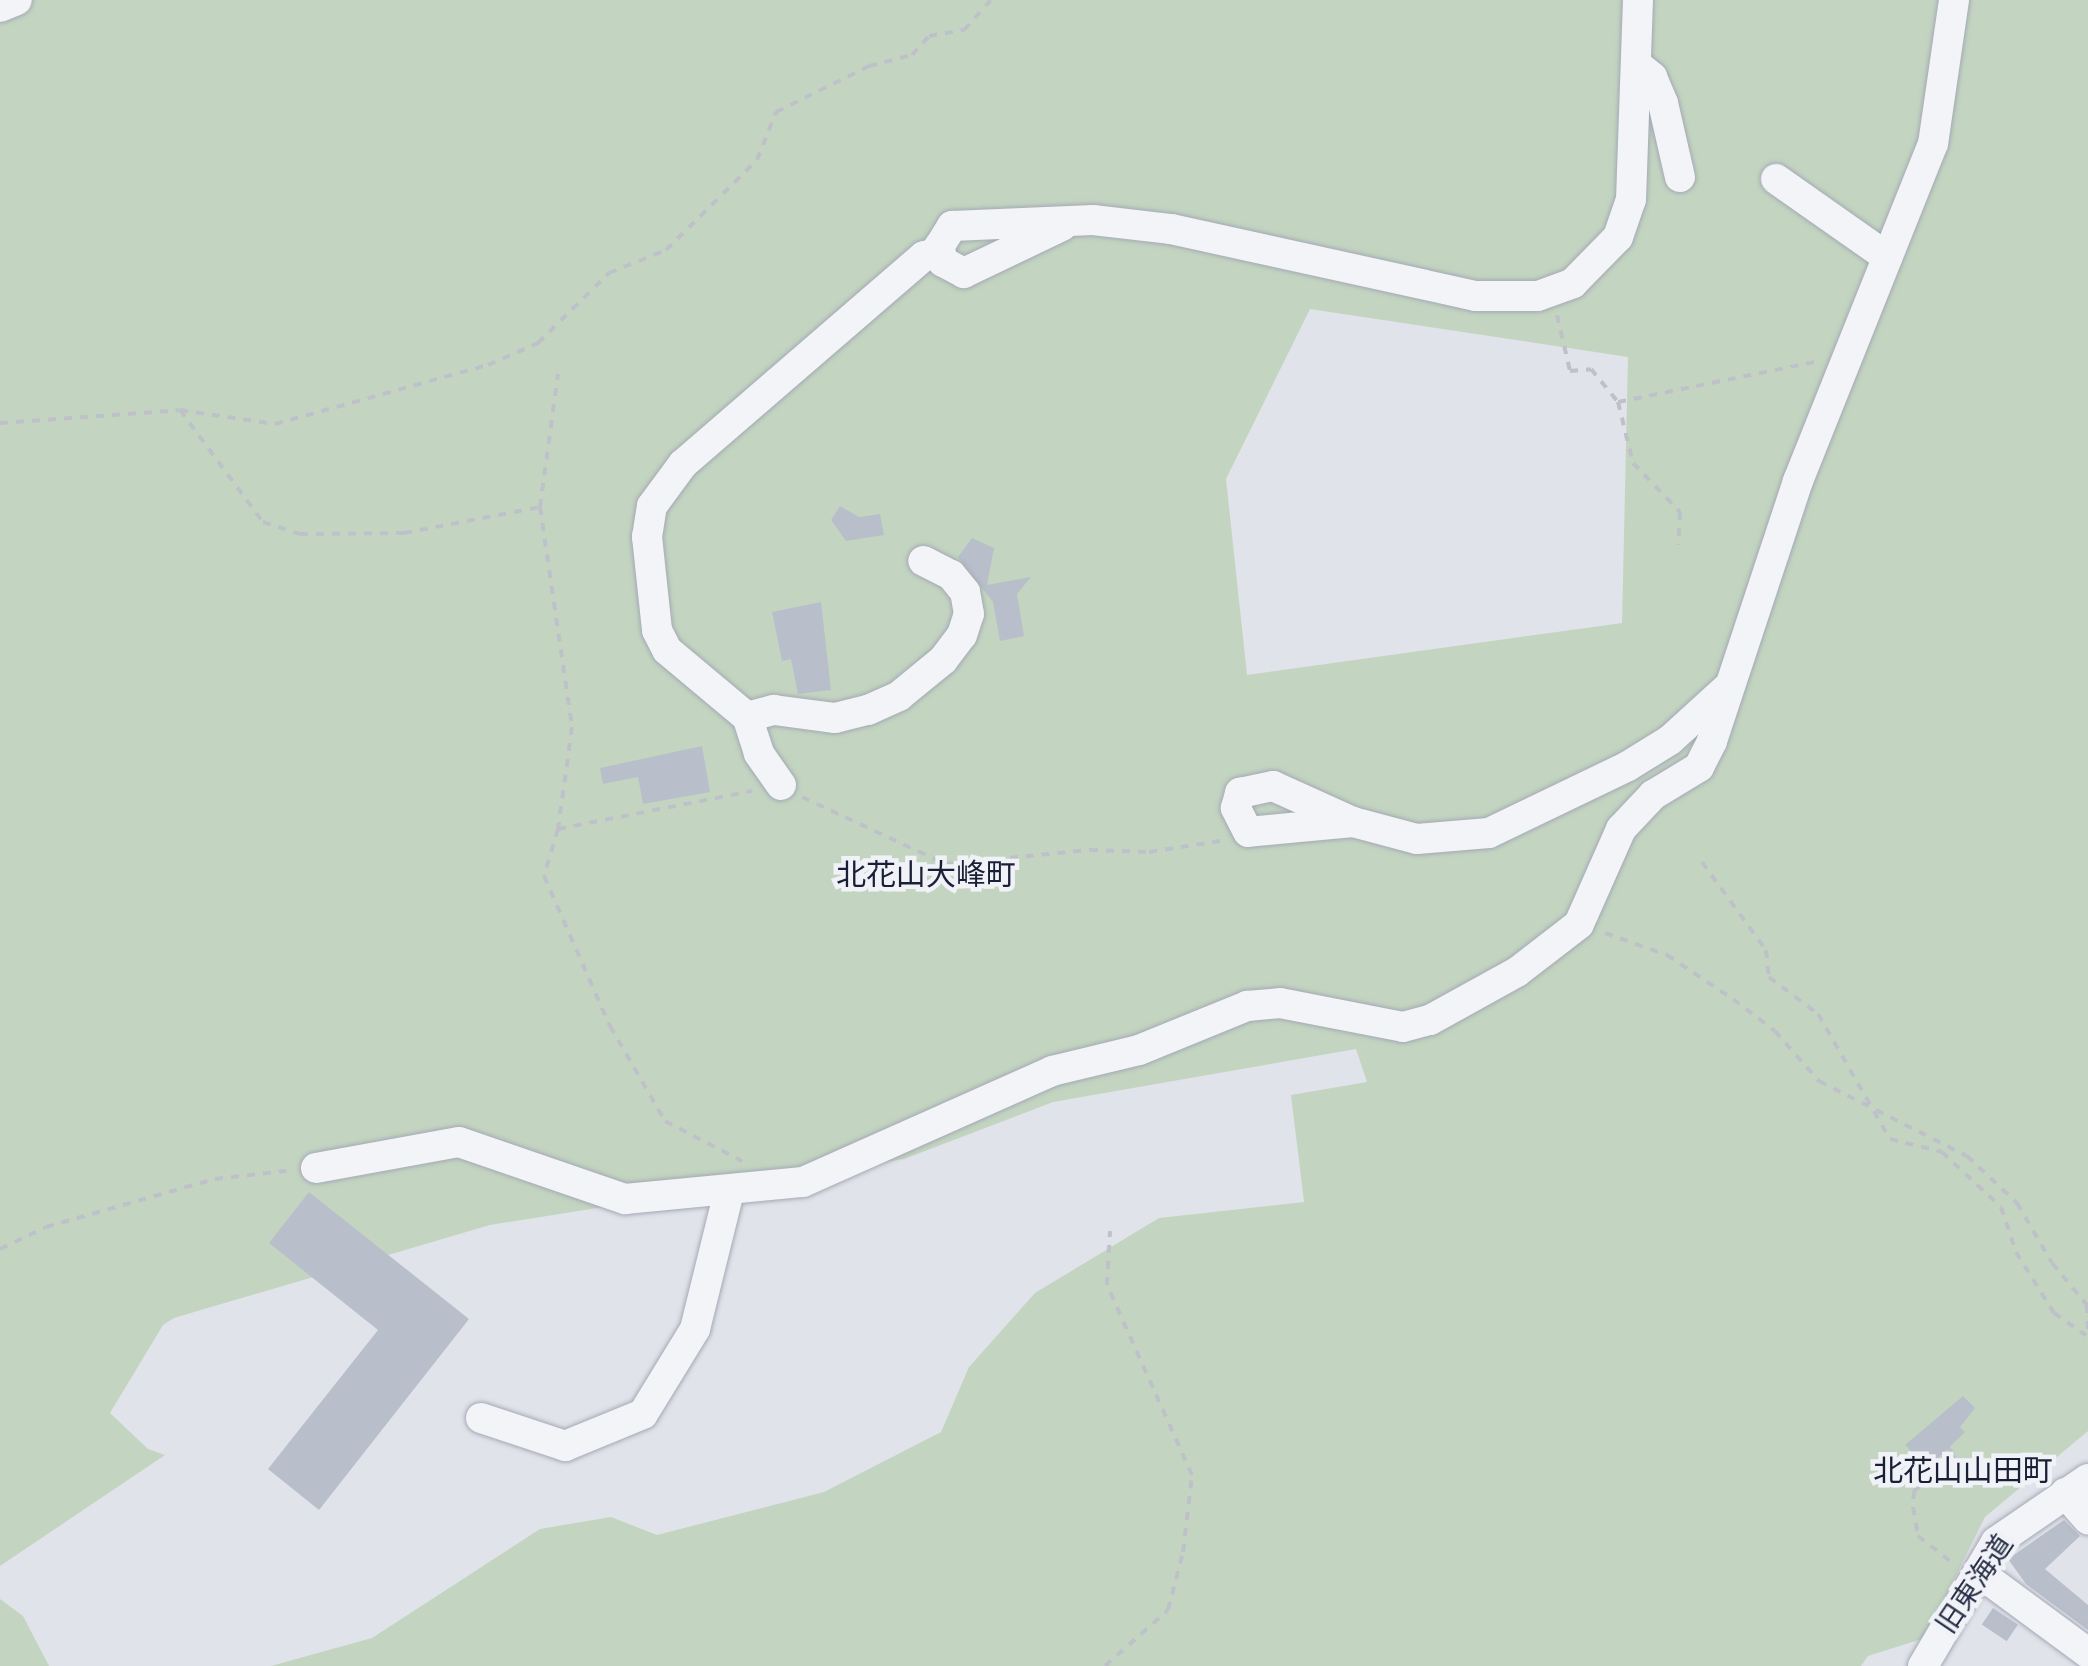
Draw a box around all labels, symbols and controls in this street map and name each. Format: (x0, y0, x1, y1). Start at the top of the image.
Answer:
district label: 北花山大峰町 (836, 858, 1016, 894)
district label: 北花山山田町 (1873, 1454, 2053, 1490)
street label: 旧東海道 (1930, 1528, 2020, 1640)

